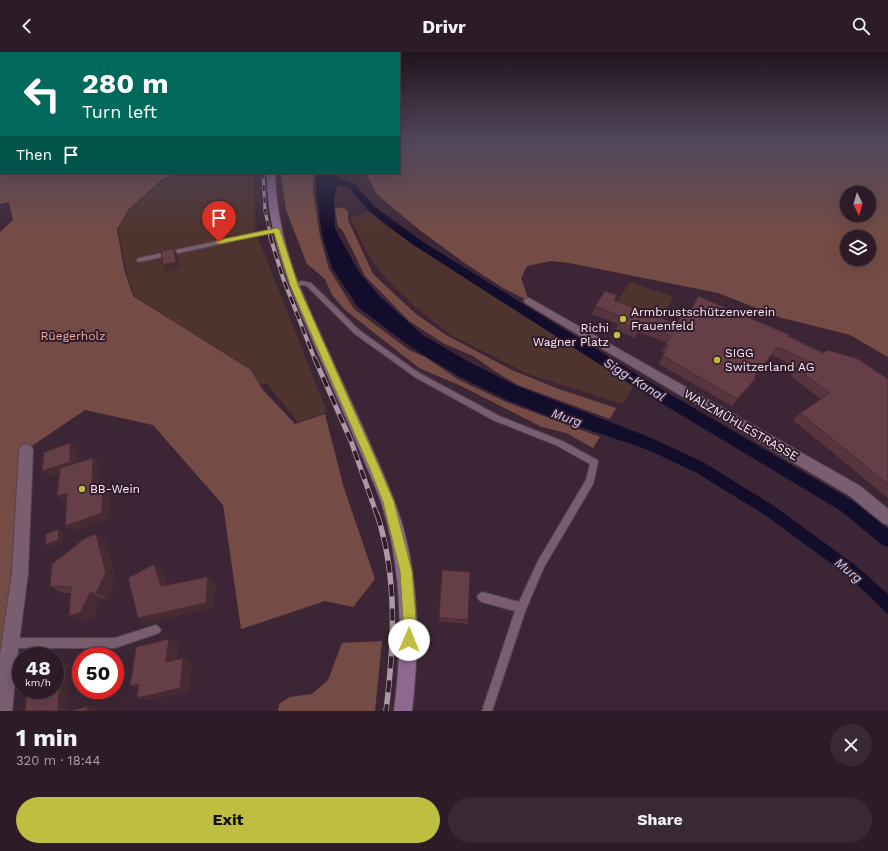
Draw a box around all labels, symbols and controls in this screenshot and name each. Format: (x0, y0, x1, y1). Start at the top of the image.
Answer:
icon: back (16, 15, 38, 37)
icon: search (850, 15, 872, 37)
text: Drivr (422, 16, 466, 37)
text: 280 m (82, 67, 169, 100)
icon: left (16, 68, 68, 120)
text: Turn left (82, 101, 157, 122)
icon: arrive (60, 144, 82, 166)
text: Then (16, 146, 52, 164)
north arrow (840, 186, 876, 222)
map controls (840, 186, 876, 266)
pin (202, 201, 236, 242)
icon: arrive (208, 207, 230, 229)
button: layers (840, 230, 876, 266)
place label: Armbrustschützenverein Frauenfeld (631, 305, 775, 333)
marker: Armbrustschützenverein Frauenfeld (618, 314, 628, 324)
place label: Richi Wagner Platz (533, 321, 609, 349)
park label: Rüegerholz (40, 329, 106, 343)
marker: Richi Wagner Platz (612, 330, 622, 340)
place label: SIGG Switzerland AG (725, 346, 814, 374)
water label: Sigg-Kanal (601, 355, 668, 404)
marker: SIGG Switzerland AG (712, 355, 722, 365)
street label: WALZMÜHLESTRASSE (681, 387, 801, 464)
water label: Murg (550, 405, 584, 430)
place label: BB-Wein (90, 482, 140, 496)
marker: BB-Wein (77, 484, 87, 494)
water label: Murg (832, 555, 866, 586)
position arrow (388, 619, 430, 661)
speed limit sign: 50 (72, 647, 124, 699)
text: 48 (25, 656, 51, 680)
text: km/h (25, 677, 51, 688)
text: 1 min (16, 724, 78, 752)
button: close (830, 724, 872, 766)
text: 320 m · 18:44 (16, 753, 100, 768)
button: Exit (16, 797, 440, 843)
button: Share (448, 797, 872, 843)

